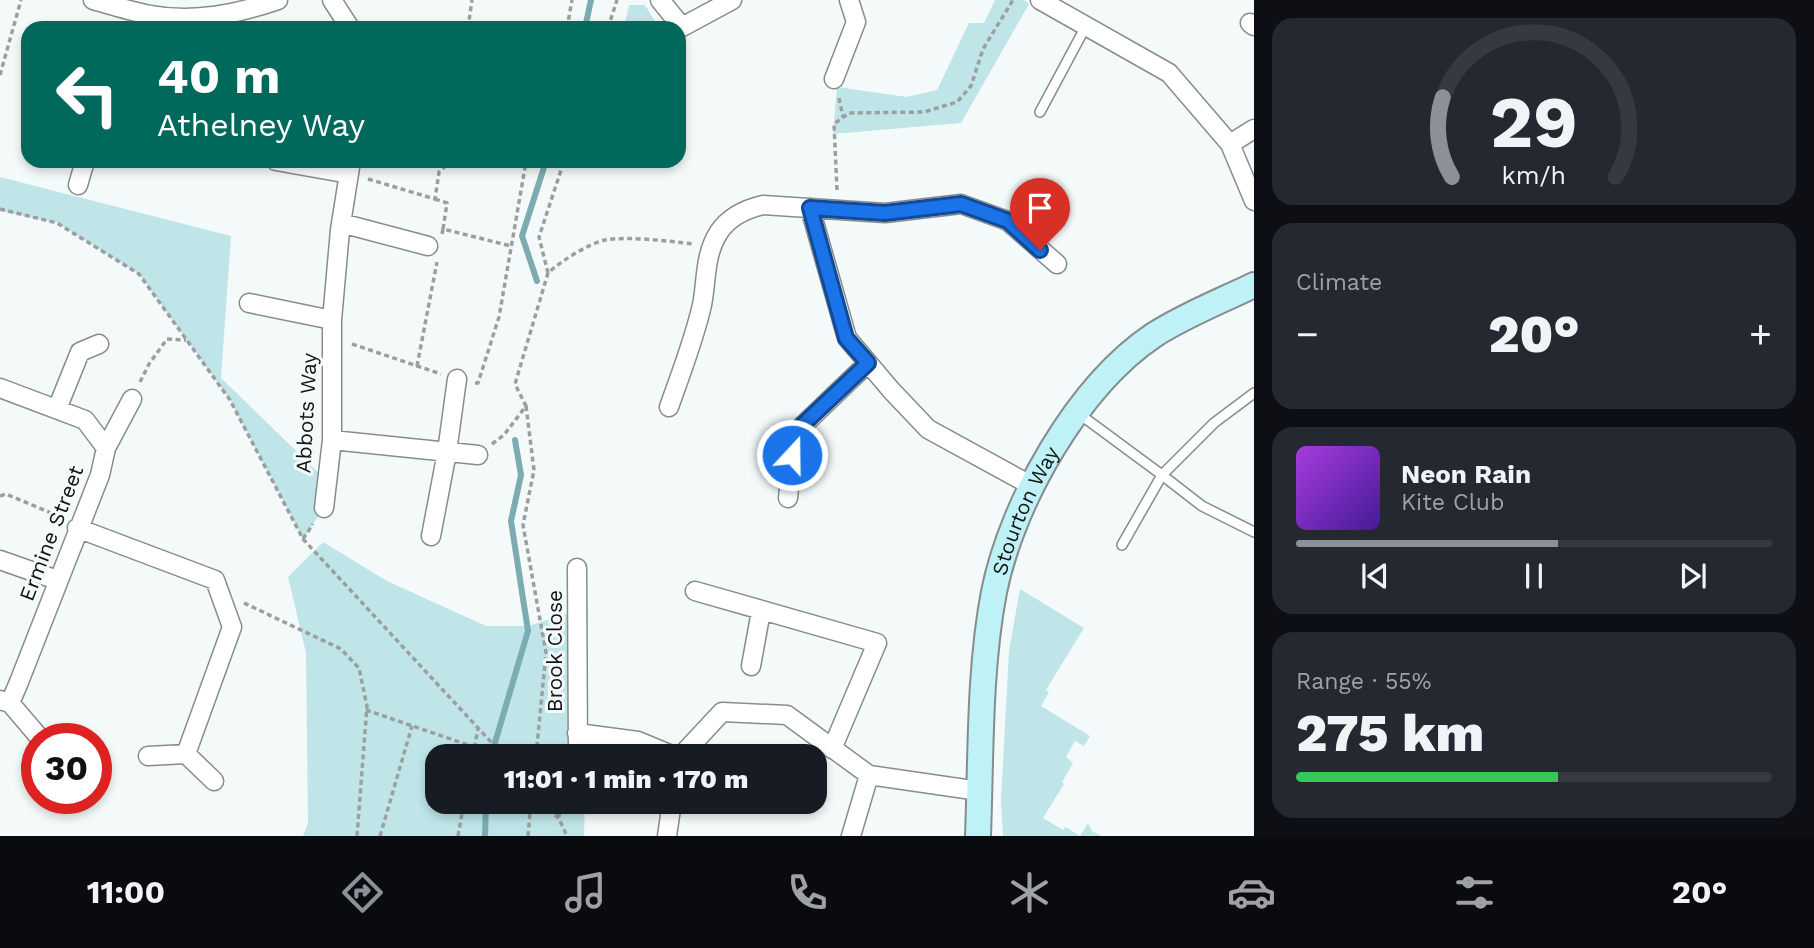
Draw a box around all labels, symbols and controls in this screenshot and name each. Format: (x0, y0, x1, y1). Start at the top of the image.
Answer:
text: 40 m (157, 47, 280, 105)
icon: left (42, 49, 133, 140)
text: 29 (1490, 80, 1578, 166)
text: Athelney Way (157, 106, 365, 144)
text: km/h (1502, 161, 1566, 190)
pin (1010, 178, 1070, 250)
icon: arrive (1021, 189, 1059, 227)
text: Climate (1296, 269, 1382, 296)
text: 20° (1488, 304, 1580, 365)
text: − (1296, 312, 1319, 356)
text: + (1749, 312, 1772, 356)
street label: Abbots Way (290, 352, 322, 474)
position arrow (755, 418, 829, 492)
street label: Stourton Way (986, 441, 1064, 578)
text: Neon Rain (1401, 459, 1531, 489)
street label: Ermine Street (14, 462, 88, 604)
text: Kite Club (1401, 489, 1504, 516)
icon: previous (1356, 557, 1394, 595)
icon: pause (1515, 557, 1553, 595)
icon: next (1674, 557, 1712, 595)
street label: Brook Close (542, 590, 567, 712)
text: Range · 55% (1296, 668, 1431, 695)
text: 275 km (1296, 703, 1484, 764)
speed limit sign: 30 (21, 723, 112, 814)
text: 11:01 · 1 min · 170 m (504, 764, 748, 794)
icon: directions (338, 868, 387, 917)
icon: music (561, 868, 610, 917)
icon: phone (783, 868, 832, 917)
icon: climate (1005, 868, 1054, 917)
icon: car (1227, 868, 1276, 917)
icon: filters (1450, 868, 1499, 917)
text: 11:00 (87, 873, 165, 911)
text: 20° (1672, 873, 1727, 911)

